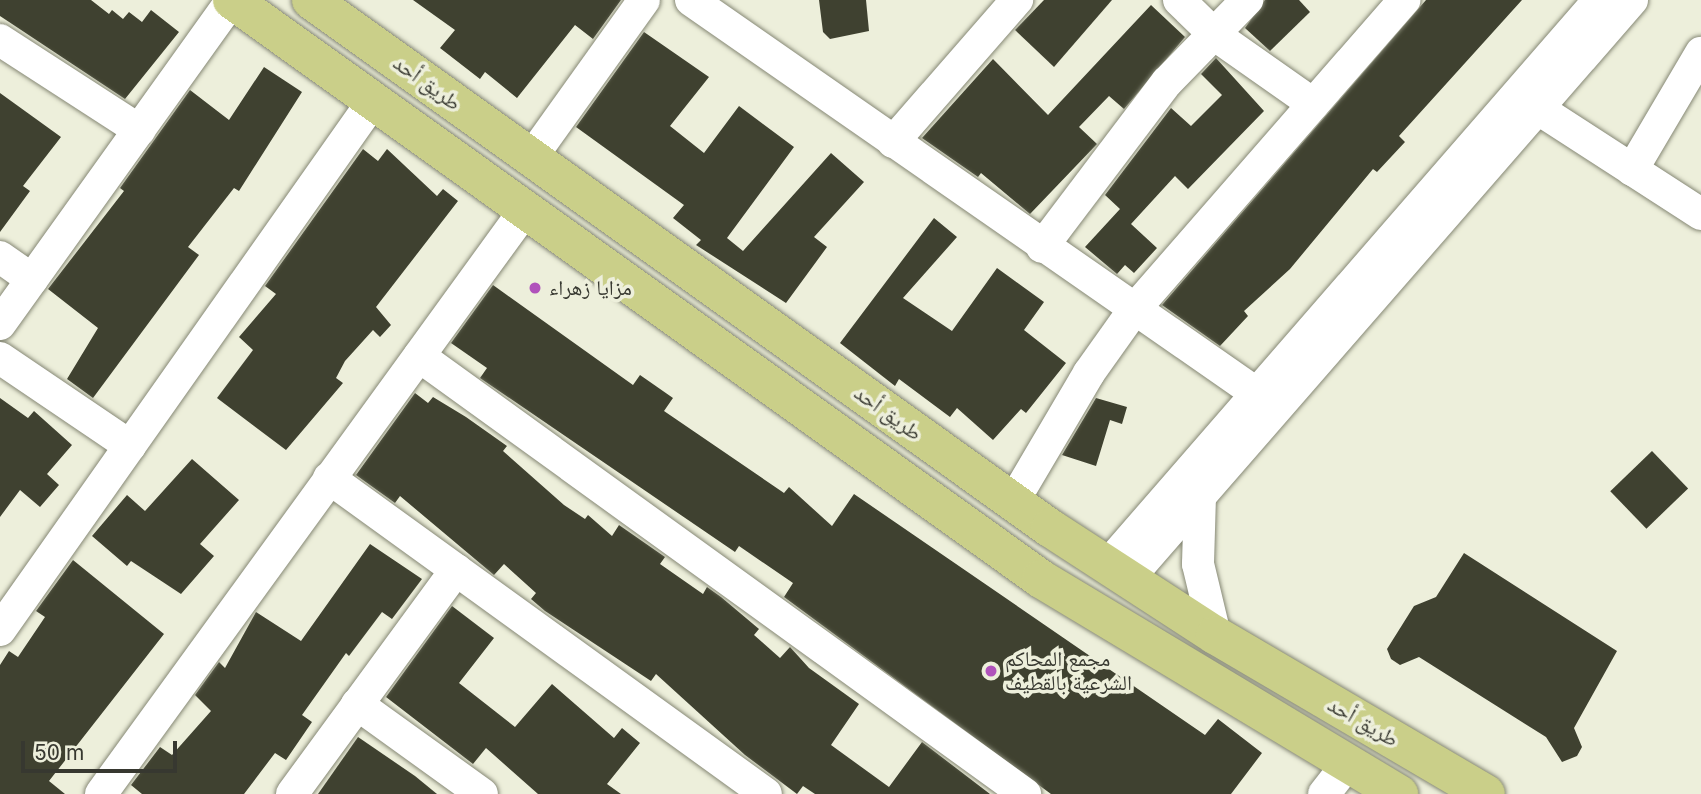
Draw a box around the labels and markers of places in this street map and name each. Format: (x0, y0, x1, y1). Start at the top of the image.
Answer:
place label: مزايا زهراء (549, 275, 632, 301)
marker: مزايا زهراء (527, 280, 543, 296)
place label: مجمع المحاكم الشرعية بالقطيف (1005, 646, 1132, 696)
marker: مجمع المحاكم الشرعية بالقطيف (983, 663, 999, 679)

